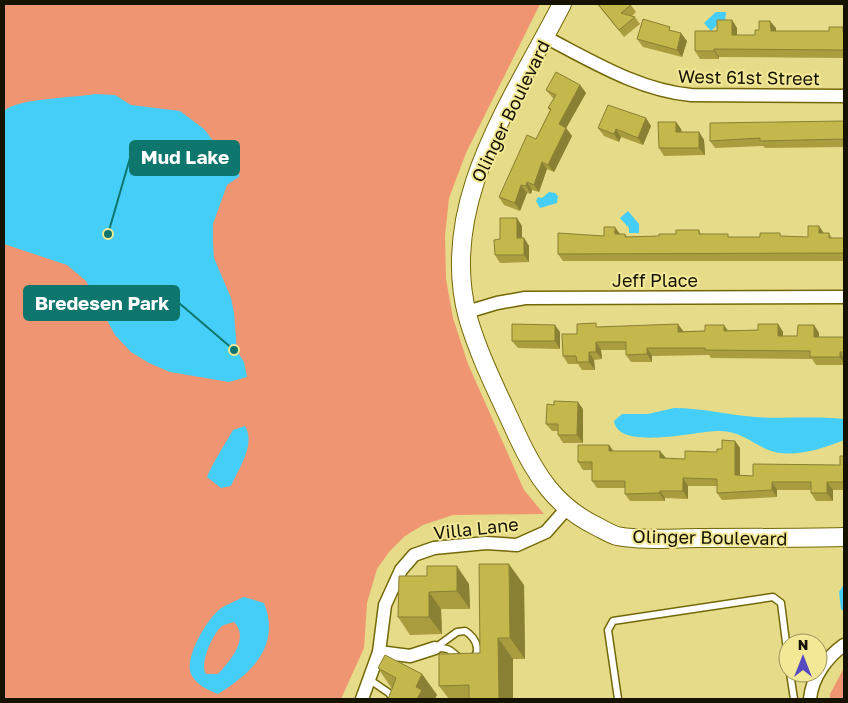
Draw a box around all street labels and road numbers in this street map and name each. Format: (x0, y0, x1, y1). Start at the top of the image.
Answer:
street label: Olinger Boulevard (466, 37, 554, 185)
street label: West 61st Street (678, 65, 820, 89)
street label: Jeff Place (612, 269, 698, 291)
street label: Villa Lane (432, 513, 520, 543)
street label: Olinger Boulevard (632, 525, 788, 549)

